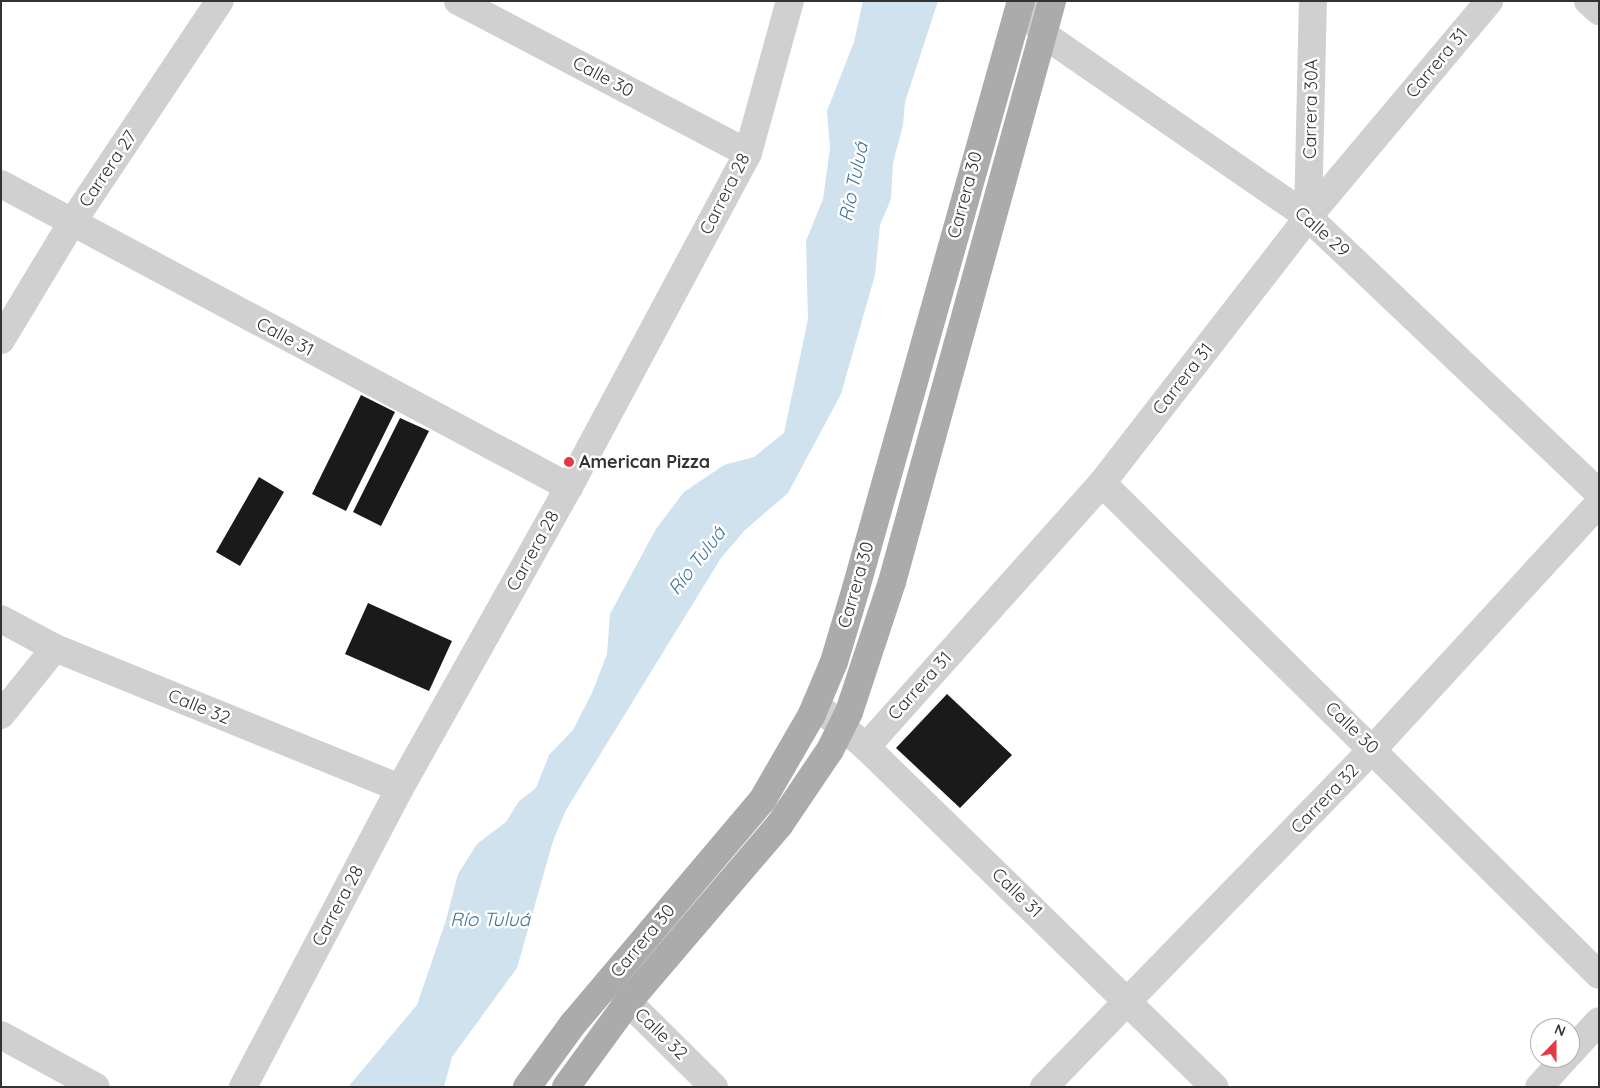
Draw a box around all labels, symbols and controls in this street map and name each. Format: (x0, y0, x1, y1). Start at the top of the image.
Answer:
street label: Carrera 31 (1401, 24, 1473, 102)
street label: Calle 30 (569, 52, 637, 102)
street label: Carrera 30A (1299, 59, 1323, 159)
street label: Carrera 27 (75, 127, 141, 211)
water label: Río Tuluá (835, 140, 873, 224)
street label: Carrera 30 (943, 149, 987, 241)
street label: Carrera 28 (695, 150, 755, 238)
street label: Calle 29 (1290, 202, 1354, 262)
street label: Calle 31 (253, 313, 317, 361)
street label: Carrera 31 (1148, 339, 1218, 419)
place label: American Pizza (579, 451, 710, 473)
marker: American Pizza (563, 456, 575, 468)
street label: Carrera 28 (502, 507, 564, 595)
water label: Río Tuluá (663, 522, 731, 600)
street label: Carrera 30 (833, 539, 879, 631)
street label: Carrera 31 (884, 647, 956, 725)
street label: Calle 32 (165, 685, 233, 729)
street label: Calle 30 (1321, 697, 1383, 759)
street label: Carrera 32 (1287, 760, 1363, 838)
street label: Carrera 28 (308, 862, 368, 950)
street label: Calle 31 (987, 864, 1047, 922)
street label: Carrera 30 (606, 900, 680, 982)
water label: Río Tuluá (450, 909, 530, 931)
street label: Calle 32 (630, 1004, 692, 1064)
north arrow (1530, 1018, 1580, 1068)
text: N (1552, 1020, 1568, 1040)

